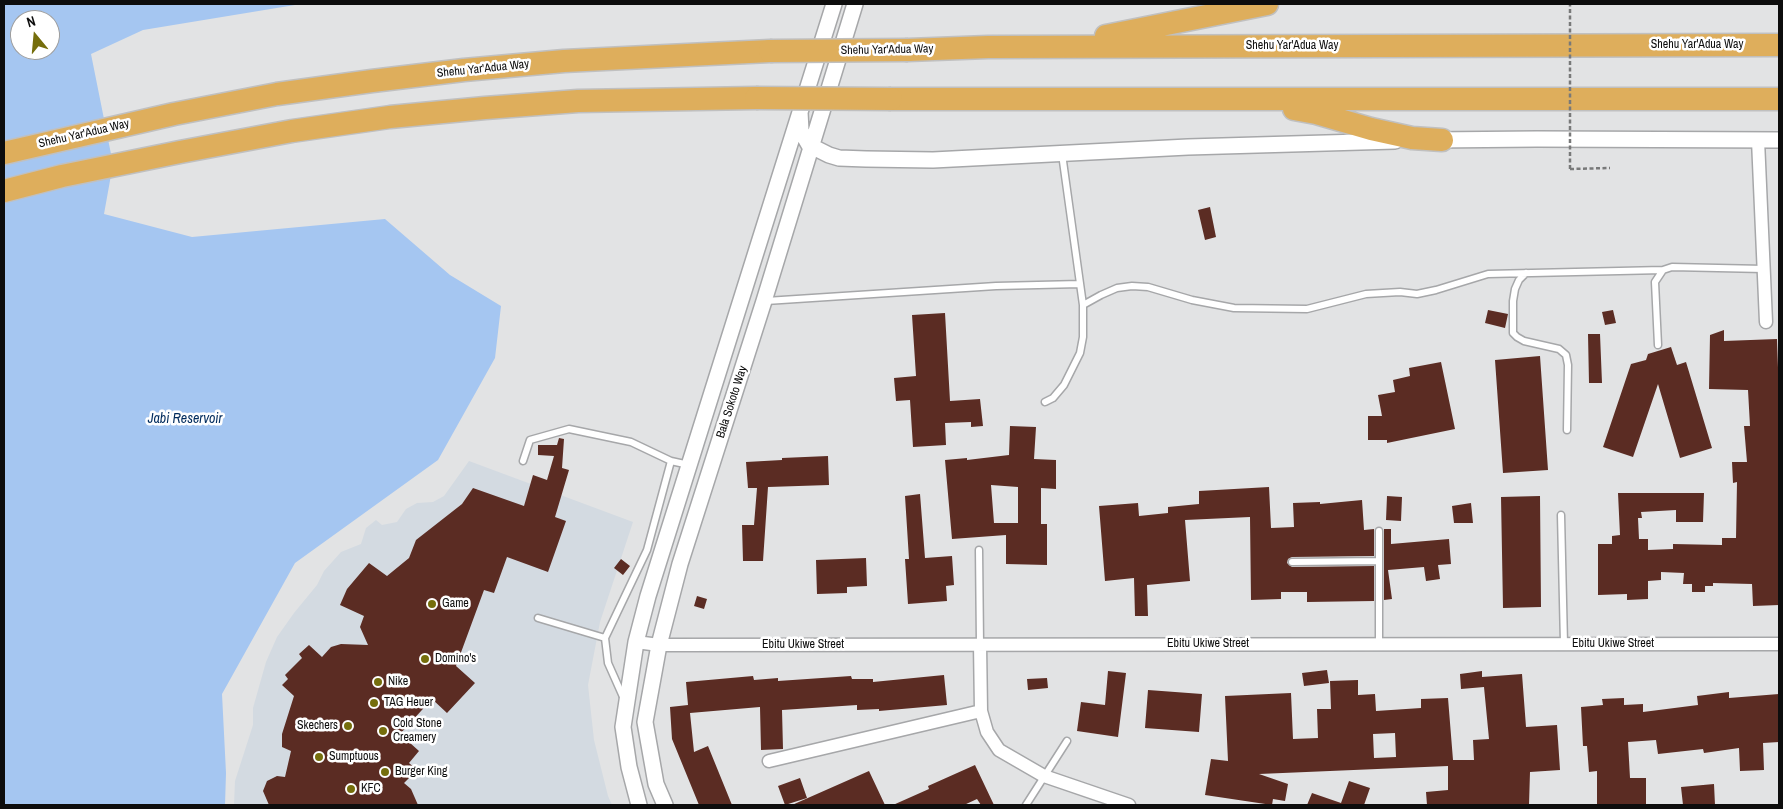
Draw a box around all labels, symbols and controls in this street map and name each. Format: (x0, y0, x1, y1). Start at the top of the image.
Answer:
north arrow (10, 10, 60, 60)
text: N (24, 12, 37, 31)
street label: Shehu Yar'Adua Way (1651, 38, 1743, 52)
street label: Shehu Yar'Adua Way (1246, 39, 1338, 53)
street label: Shehu Yar'Adua Way (841, 42, 933, 58)
street label: Shehu Yar'Adua Way (436, 57, 530, 81)
street label: Shehu Yar'Adua Way (37, 117, 131, 151)
street label: Bala Sokoto Way (714, 364, 750, 440)
water label: Jabi Reservoir (148, 411, 222, 427)
place label: Game (442, 597, 469, 611)
marker: Game (426, 598, 438, 610)
street label: Ebitu Ukiwe Street (1167, 637, 1249, 651)
street label: Ebitu Ukiwe Street (1572, 637, 1654, 651)
street label: Ebitu Ukiwe Street (762, 638, 844, 652)
place label: Domino's (435, 652, 476, 666)
marker: Domino's (419, 653, 431, 665)
place label: Nike (388, 675, 408, 689)
marker: Nike (372, 676, 384, 688)
place label: TAG Heuer (384, 696, 433, 710)
marker: TAG Heuer (368, 697, 380, 709)
place label: Cold Stone Creamery (393, 717, 442, 745)
place label: Skechers (297, 719, 338, 733)
marker: Skechers (342, 720, 354, 732)
marker: Cold Stone Creamery (377, 725, 389, 737)
place label: Sumptuous (329, 750, 379, 764)
marker: Sumptuous (313, 751, 325, 763)
place label: Burger King (395, 765, 448, 779)
marker: Burger King (379, 766, 391, 778)
place label: KFC (361, 782, 381, 796)
marker: KFC (345, 783, 357, 795)

